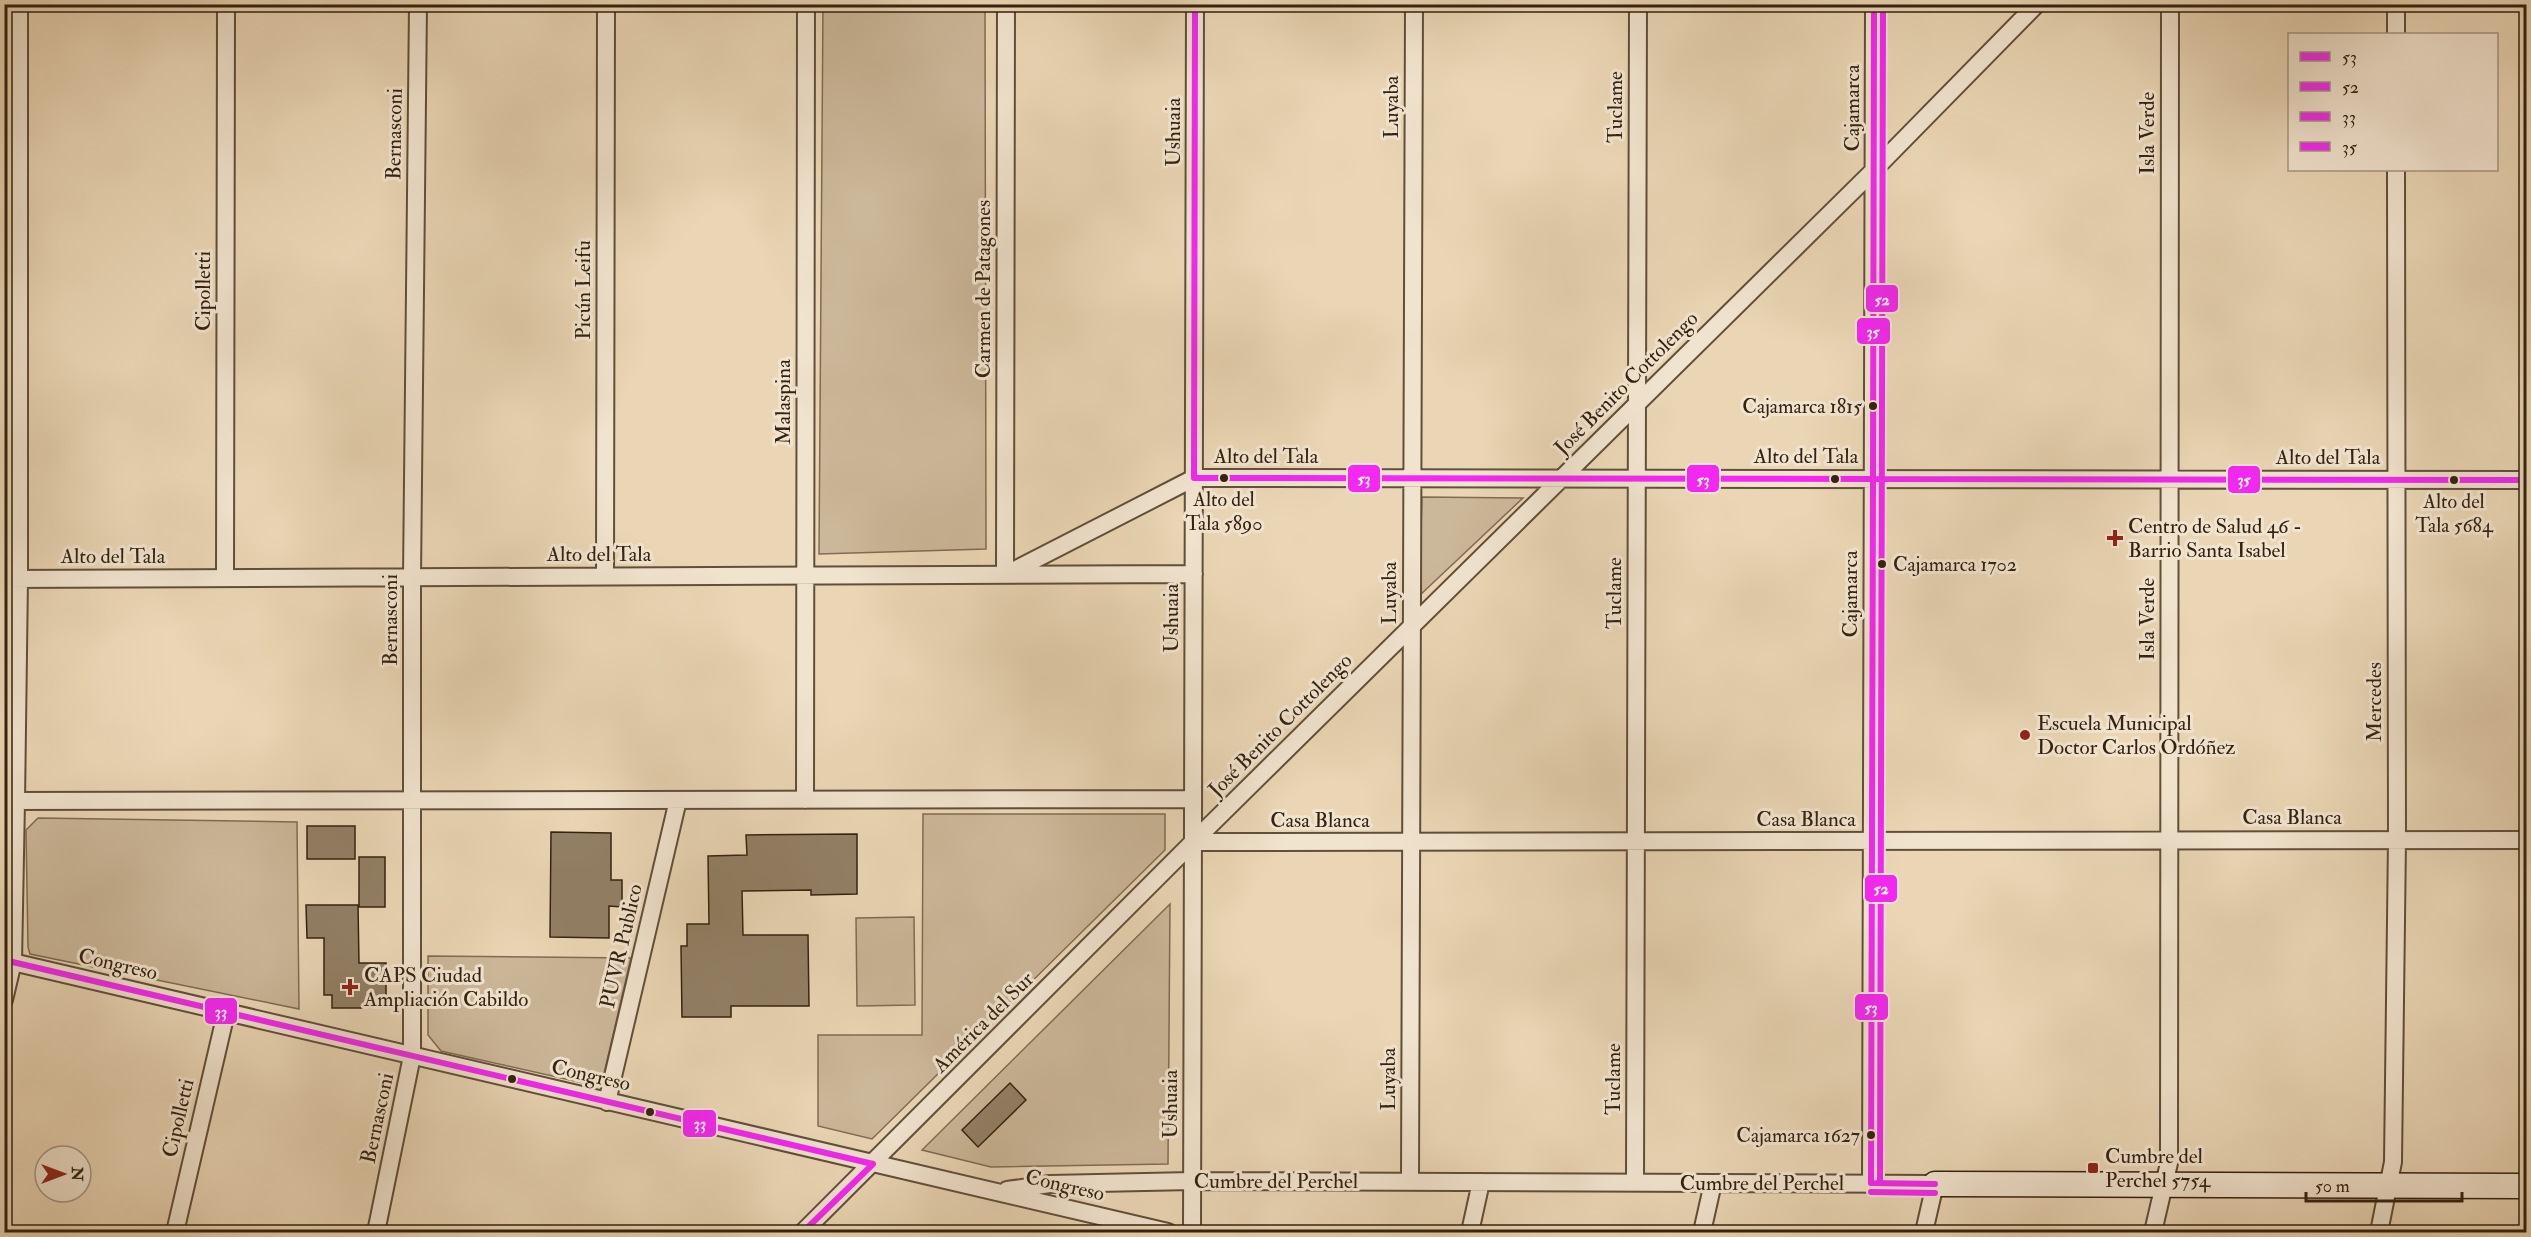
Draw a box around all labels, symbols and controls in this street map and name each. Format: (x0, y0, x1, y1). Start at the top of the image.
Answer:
legend (2288, 33, 2498, 171)
text: 53 (2342, 46, 2357, 69)
street label: Cajamarca (1839, 64, 1866, 152)
street label: Tuclame (1602, 71, 1629, 143)
street label: Luyaba (1378, 75, 1405, 138)
text: 52 (2342, 76, 2359, 99)
street label: Bernasconi (380, 87, 409, 180)
street label: Isla Verde (2134, 91, 2161, 174)
street label: Ushuaia (1160, 97, 1187, 166)
text: 33 (2342, 106, 2356, 129)
text: 35 (2342, 136, 2357, 159)
street label: Carmen de Patagones (970, 200, 997, 378)
street label: Picún Leifu (570, 240, 597, 340)
street label: Cipolletti (190, 251, 217, 331)
line badge: 52 (1865, 284, 1899, 313)
text: 52 (1874, 290, 1890, 310)
street label: José Benito Cottolengo (1548, 306, 1704, 462)
line badge: 35 (1856, 317, 1891, 345)
text: 35 (1866, 322, 1881, 342)
street label: Malaspina (770, 359, 797, 445)
place label: Cajamarca 1815 (1742, 394, 1862, 419)
marker: Cajamarca 1815 (1867, 400, 1879, 412)
street label: Alto del Tala (1213, 443, 1319, 470)
street label: Alto del Tala (1753, 443, 1859, 470)
street label: Alto del Tala (2275, 444, 2381, 471)
line badge: 53 (1347, 464, 1381, 493)
line badge: 53 (1686, 464, 1720, 493)
line badge: 35 (2227, 465, 2261, 494)
text: 53 (1357, 469, 1371, 489)
text: 53 (1696, 470, 1710, 490)
text: 35 (2237, 470, 2252, 490)
marker: Alto del Tala 5890 (1218, 472, 1230, 484)
unlabelled marker (1829, 473, 1841, 485)
marker: Alto del Tala 5684 (2448, 474, 2460, 486)
place label: Alto del Tala 5890 (1185, 487, 1263, 536)
place label: Alto del Tala 5684 (2415, 489, 2494, 538)
place label: Centro de Salud 46 - Barrio Santa Isabel (2128, 513, 2302, 564)
marker: Centro de Salud 46 - Barrio Santa Isabel (2106, 529, 2124, 547)
street label: Alto del Tala (546, 541, 652, 568)
street label: Alto del Tala (60, 543, 166, 570)
street label: Cajamarca (1837, 550, 1864, 638)
place label: Cajamarca 1702 (1893, 552, 2017, 577)
street label: Tuclame (1601, 557, 1628, 629)
marker: Cajamarca 1702 (1876, 558, 1888, 570)
street label: Luyaba (1376, 561, 1403, 624)
street label: Bernasconi (377, 574, 404, 666)
street label: Isla Verde (2134, 577, 2161, 660)
street label: Ushuaia (1158, 583, 1185, 652)
street label: José Benito Cottolengo (1202, 648, 1358, 804)
street label: Mercedes (2361, 662, 2388, 742)
place label: Escuela Municipal Doctor Carlos Ordóñez (2037, 710, 2235, 761)
marker: Escuela Municipal Doctor Carlos Ordóñez (2018, 728, 2032, 742)
street label: Casa Blanca (2242, 804, 2342, 831)
street label: Casa Blanca (1756, 806, 1856, 833)
street label: Casa Blanca (1270, 807, 1370, 834)
line badge: 52 (1864, 874, 1898, 903)
text: 52 (1873, 879, 1889, 899)
street label: PUVR Publico (594, 881, 649, 1011)
street label: Congreso (76, 942, 160, 987)
place label: CAPS Ciudad Ampliación Cabildo (363, 962, 528, 1013)
street label: América del Sur (926, 966, 1040, 1079)
marker: CAPS Ciudad Ampliación Cabildo (341, 978, 359, 996)
line badge: 53 (1854, 993, 1889, 1021)
line badge: 33 (204, 997, 238, 1025)
text: 53 (1864, 998, 1878, 1018)
text: 33 (215, 1002, 227, 1022)
street label: Tuclame (1600, 1043, 1627, 1115)
street label: Luyaba (1375, 1047, 1402, 1110)
street label: Congreso (549, 1053, 633, 1098)
street label: Ushuaia (1157, 1069, 1184, 1138)
street label: Bernasconi (355, 1070, 400, 1166)
unlabelled marker (506, 1073, 518, 1085)
street label: Cipolletti (156, 1076, 201, 1160)
unlabelled marker (644, 1106, 656, 1118)
line badge: 33 (682, 1109, 717, 1138)
text: 33 (694, 1114, 706, 1134)
place label: Cajamarca 1627 (1736, 1123, 1860, 1148)
marker: Cajamarca 1627 (1865, 1129, 1877, 1141)
place label: Cumbre del Perchel 5754 (2105, 1143, 2212, 1194)
north arrow (33, 1144, 93, 1204)
marker: Cumbre del Perchel 5754 (2086, 1161, 2100, 1175)
street label: Congreso (1023, 1163, 1107, 1208)
scale bar (2306, 1165, 2462, 1203)
text: N (67, 1166, 87, 1182)
street label: Cumbre del Perchel (1194, 1168, 1359, 1195)
street label: Cumbre del Perchel (1680, 1170, 1845, 1197)
text: 50 m (2315, 1175, 2350, 1198)

